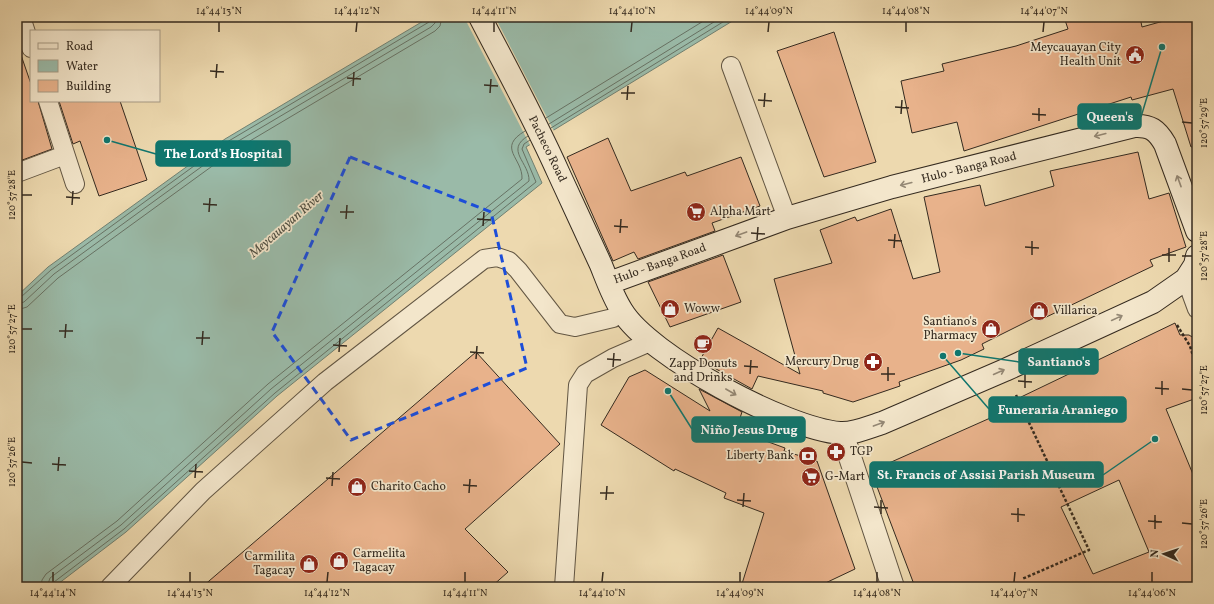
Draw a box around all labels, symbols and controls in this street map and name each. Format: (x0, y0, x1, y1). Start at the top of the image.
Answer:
text: 14°44'13"N (196, 4, 243, 18)
text: 14°44'12"N (334, 4, 381, 18)
text: 14°44'11"N (472, 4, 517, 18)
text: 14°44'10"N (609, 4, 656, 18)
text: 14°44'09"N (745, 4, 794, 18)
text: 14°44'08"N (882, 4, 931, 18)
text: 14°44'07"N (1020, 4, 1068, 18)
legend (30, 30, 160, 102)
text: Road (66, 39, 93, 55)
place label: Meycauayan City Health Unit (1030, 40, 1122, 70)
public building icon: Meycauayan City Health Unit (1124, 44, 1146, 66)
text: Water (66, 59, 98, 75)
text: Building (66, 79, 111, 95)
text: 120°57'29"E (1197, 98, 1211, 148)
callout: Queen's (1078, 104, 1141, 129)
text: Queen's (1086, 109, 1134, 127)
street label: Pacheco Road (524, 113, 570, 185)
one-way arrow (1093, 132, 1106, 139)
callout: The Lord's Hospital (156, 141, 290, 166)
text: The Lord's Hospital (164, 146, 283, 164)
street label: Hulo - Banga Road (920, 148, 1018, 188)
text: 120°57'28"E (5, 170, 19, 220)
one-way arrow (1174, 176, 1182, 188)
one-way arrow (900, 181, 913, 188)
water label: Meycauayan River (245, 188, 328, 263)
supermarket icon: Alpha Mart (685, 201, 707, 223)
place label: Alpha Mart (710, 204, 771, 220)
one-way arrow (736, 231, 748, 239)
text: 120°57'28"E (1197, 231, 1211, 281)
street label: Hulo - Banga Road (612, 240, 709, 288)
shop icon: Woww (659, 298, 681, 320)
shop icon: Villarica (1028, 300, 1050, 322)
place label: Woww (684, 301, 721, 317)
place label: Villarica (1053, 303, 1097, 319)
text: 120°57'27"E (5, 304, 19, 354)
place label: Santiano's Pharmacy (923, 314, 977, 344)
one-way arrow (1110, 314, 1122, 321)
shop icon: Santiano's Pharmacy (980, 318, 1002, 340)
cafe icon: Zapp Donuts and Drinks (692, 333, 714, 355)
callout: Santiano's (1019, 349, 1098, 374)
pharmacy icon: Mercury Drug (862, 351, 884, 373)
place label: Mercury Drug (785, 354, 859, 370)
text: Santiano's (1028, 354, 1090, 372)
place label: Zapp Donuts and Drinks (669, 356, 737, 386)
text: 120°57'27"E (1197, 365, 1211, 415)
one-way arrow (992, 368, 1004, 375)
one-way arrow (725, 388, 737, 396)
callout: Funeraria Araniego (989, 397, 1126, 422)
text: Funeraria Araniego (998, 402, 1118, 420)
callout: Niño Jesus Drug (692, 417, 805, 442)
one-way arrow (873, 419, 885, 427)
text: Niño Jesus Drug (700, 422, 798, 440)
text: 120°57'26"E (5, 437, 19, 487)
pharmacy icon: TGP (825, 441, 847, 463)
place label: TGP (850, 444, 873, 460)
bank icon: Liberty Bank (797, 445, 819, 467)
place label: Liberty Bank (726, 448, 794, 464)
callout: St. Francis of Assisi Parish Museum (870, 462, 1103, 487)
supermarket icon: G-Mart (800, 466, 822, 488)
text: St. Francis of Assisi Parish Museum (877, 467, 1095, 485)
place label: G-Mart (825, 469, 865, 485)
shop icon: Charito Cacho (346, 476, 368, 498)
place label: Charito Cacho (371, 479, 446, 495)
text: 120°57'26"E (1197, 499, 1211, 549)
north arrow (1144, 534, 1184, 574)
place label: Carmelita Tagacay (353, 546, 406, 576)
place label: Carmilita Tagacay (245, 549, 296, 579)
text: N (1148, 549, 1163, 558)
shop icon: Carmelita Tagacay (328, 550, 350, 572)
shop icon: Carmilita Tagacay (298, 553, 320, 575)
text: 14°44'14"N (30, 586, 77, 600)
text: 14°44'13"N (167, 586, 214, 600)
text: 14°44'12"N (304, 586, 351, 600)
text: 14°44'11"N (443, 586, 488, 600)
text: 14°44'10"N (579, 586, 626, 600)
text: 14°44'09"N (716, 586, 765, 600)
text: 14°44'08"N (853, 586, 902, 600)
text: 14°44'07"N (990, 586, 1038, 600)
text: 14°44'06"N (1128, 586, 1177, 600)

